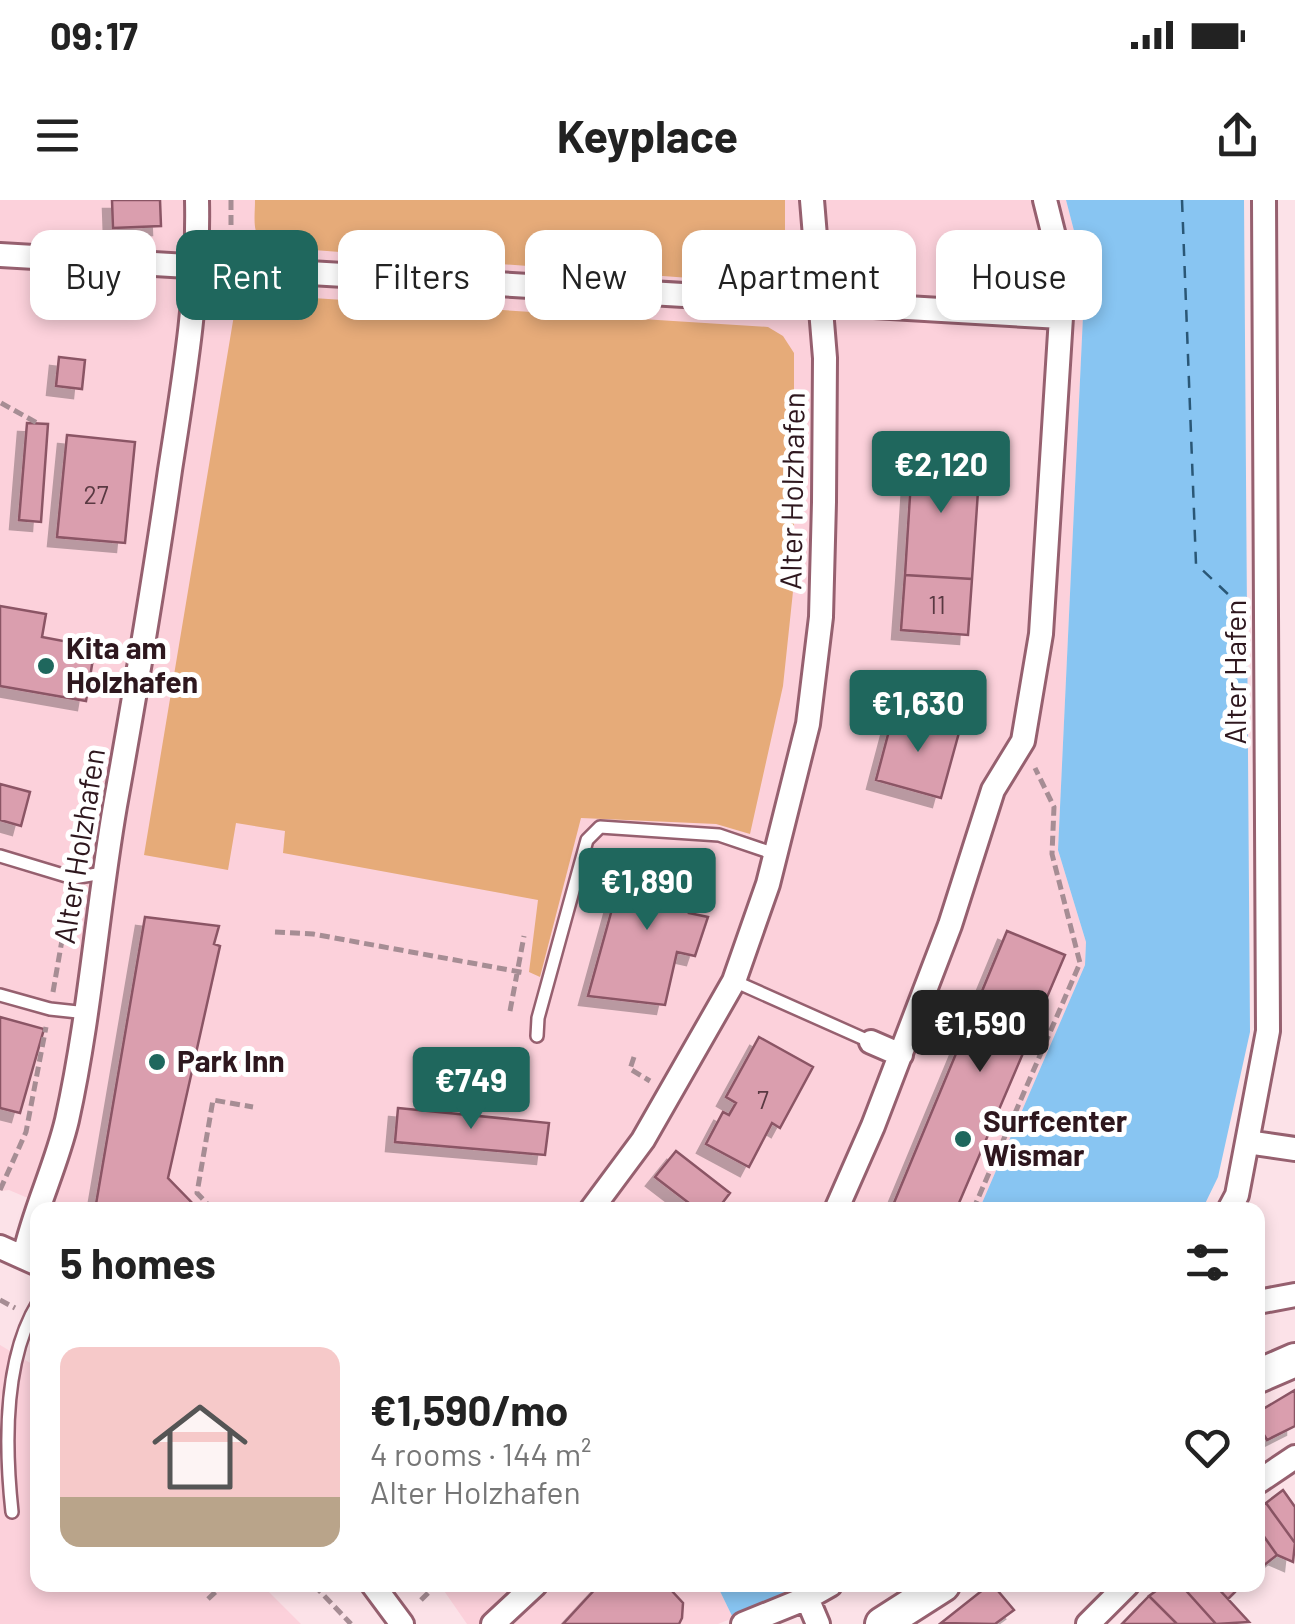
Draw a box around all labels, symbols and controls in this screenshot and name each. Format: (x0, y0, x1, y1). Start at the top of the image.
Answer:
text: 09:17 (50, 12, 138, 58)
icon: menu (30, 108, 85, 163)
text: Keyplace (557, 108, 738, 162)
icon: share (1210, 108, 1265, 163)
chip: Buy (30, 230, 156, 320)
chip: Rent (176, 230, 318, 320)
chip: Filters (338, 230, 505, 320)
chip: New (525, 230, 662, 320)
chip: Apartment (682, 230, 916, 320)
chip: House (936, 230, 1102, 320)
street label: Alter Holzhafen (771, 392, 811, 590)
pin: €2,120 (860, 431, 1022, 516)
text: €2,120 (894, 444, 988, 482)
house number: 27 (83, 479, 109, 509)
house number: 11 (928, 589, 946, 619)
street label: Alter Hafen (1216, 600, 1252, 744)
place label: Kita am Holzhafen (66, 629, 198, 699)
marker: Kita am Holzhafen (35, 655, 57, 677)
pin: €1,630 (837, 670, 999, 755)
text: €1,630 (872, 683, 964, 721)
street label: Alter Holzhafen (45, 745, 111, 946)
pin: €1,890 (566, 848, 728, 933)
text: €1,890 (601, 861, 693, 899)
pin: €1,590 (899, 990, 1061, 1075)
text: €1,590 (934, 1003, 1026, 1041)
place label: Park Inn (177, 1042, 285, 1078)
pin: €749 (412, 1047, 530, 1132)
marker: Park Inn (146, 1051, 168, 1073)
text: €749 (435, 1060, 507, 1098)
house number: 7 (757, 1084, 769, 1114)
place label: Surfcenter Wismar (983, 1102, 1128, 1172)
marker: Surfcenter Wismar (952, 1128, 974, 1150)
icon: filters (1180, 1235, 1235, 1290)
text: 5 homes (60, 1237, 216, 1287)
text: €1,590/mo (370, 1384, 569, 1434)
icon: home (140, 1387, 260, 1507)
icon: heart (1180, 1420, 1235, 1475)
text: 4 rooms · 144 m² (370, 1434, 592, 1472)
text: Alter Holzhafen (370, 1472, 581, 1510)

